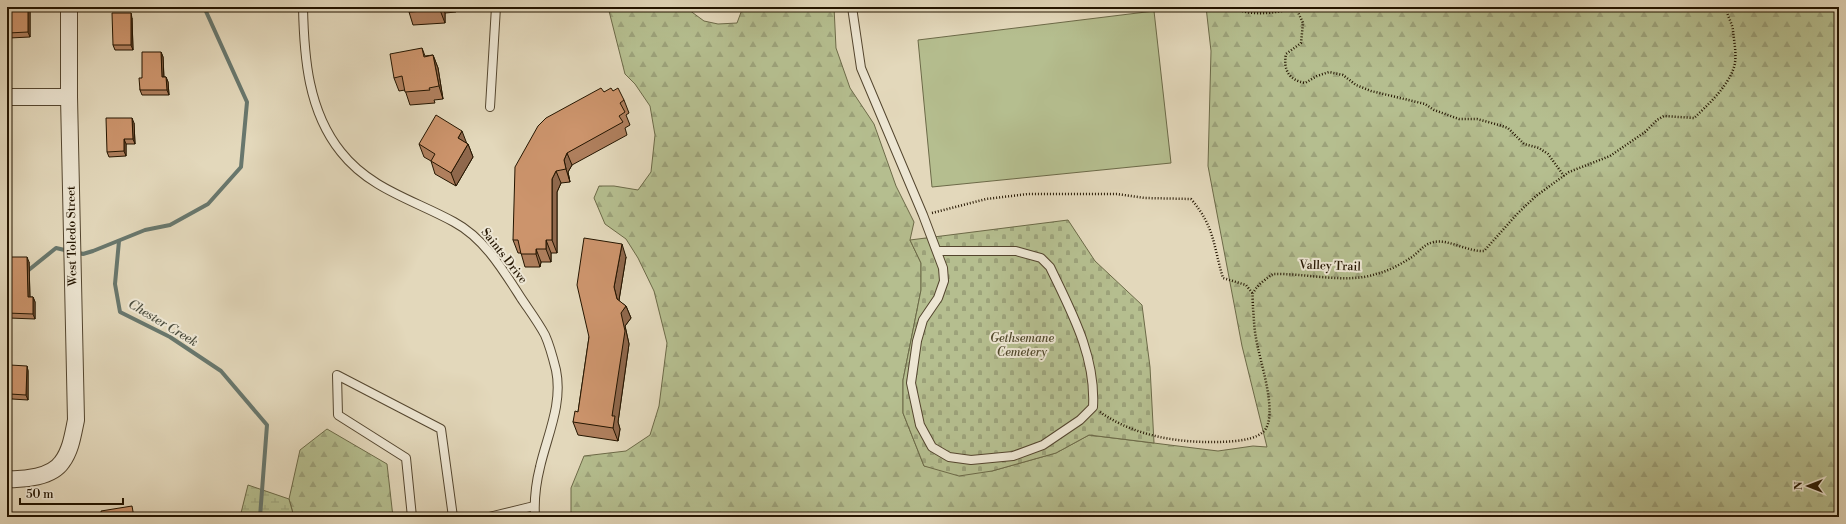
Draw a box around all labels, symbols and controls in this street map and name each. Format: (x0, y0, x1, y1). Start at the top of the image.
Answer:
street label: West Toledo Street (64, 185, 80, 287)
street label: Saints Drive (478, 225, 530, 287)
street label: Valley Trail (1298, 257, 1362, 275)
water label: Chester Creek (125, 296, 201, 350)
park label: Gethsemane Cemetery (990, 331, 1054, 360)
north arrow (1788, 466, 1828, 506)
scale bar (20, 480, 123, 506)
text: N (1792, 481, 1806, 490)
text: 50 m (26, 487, 54, 502)

